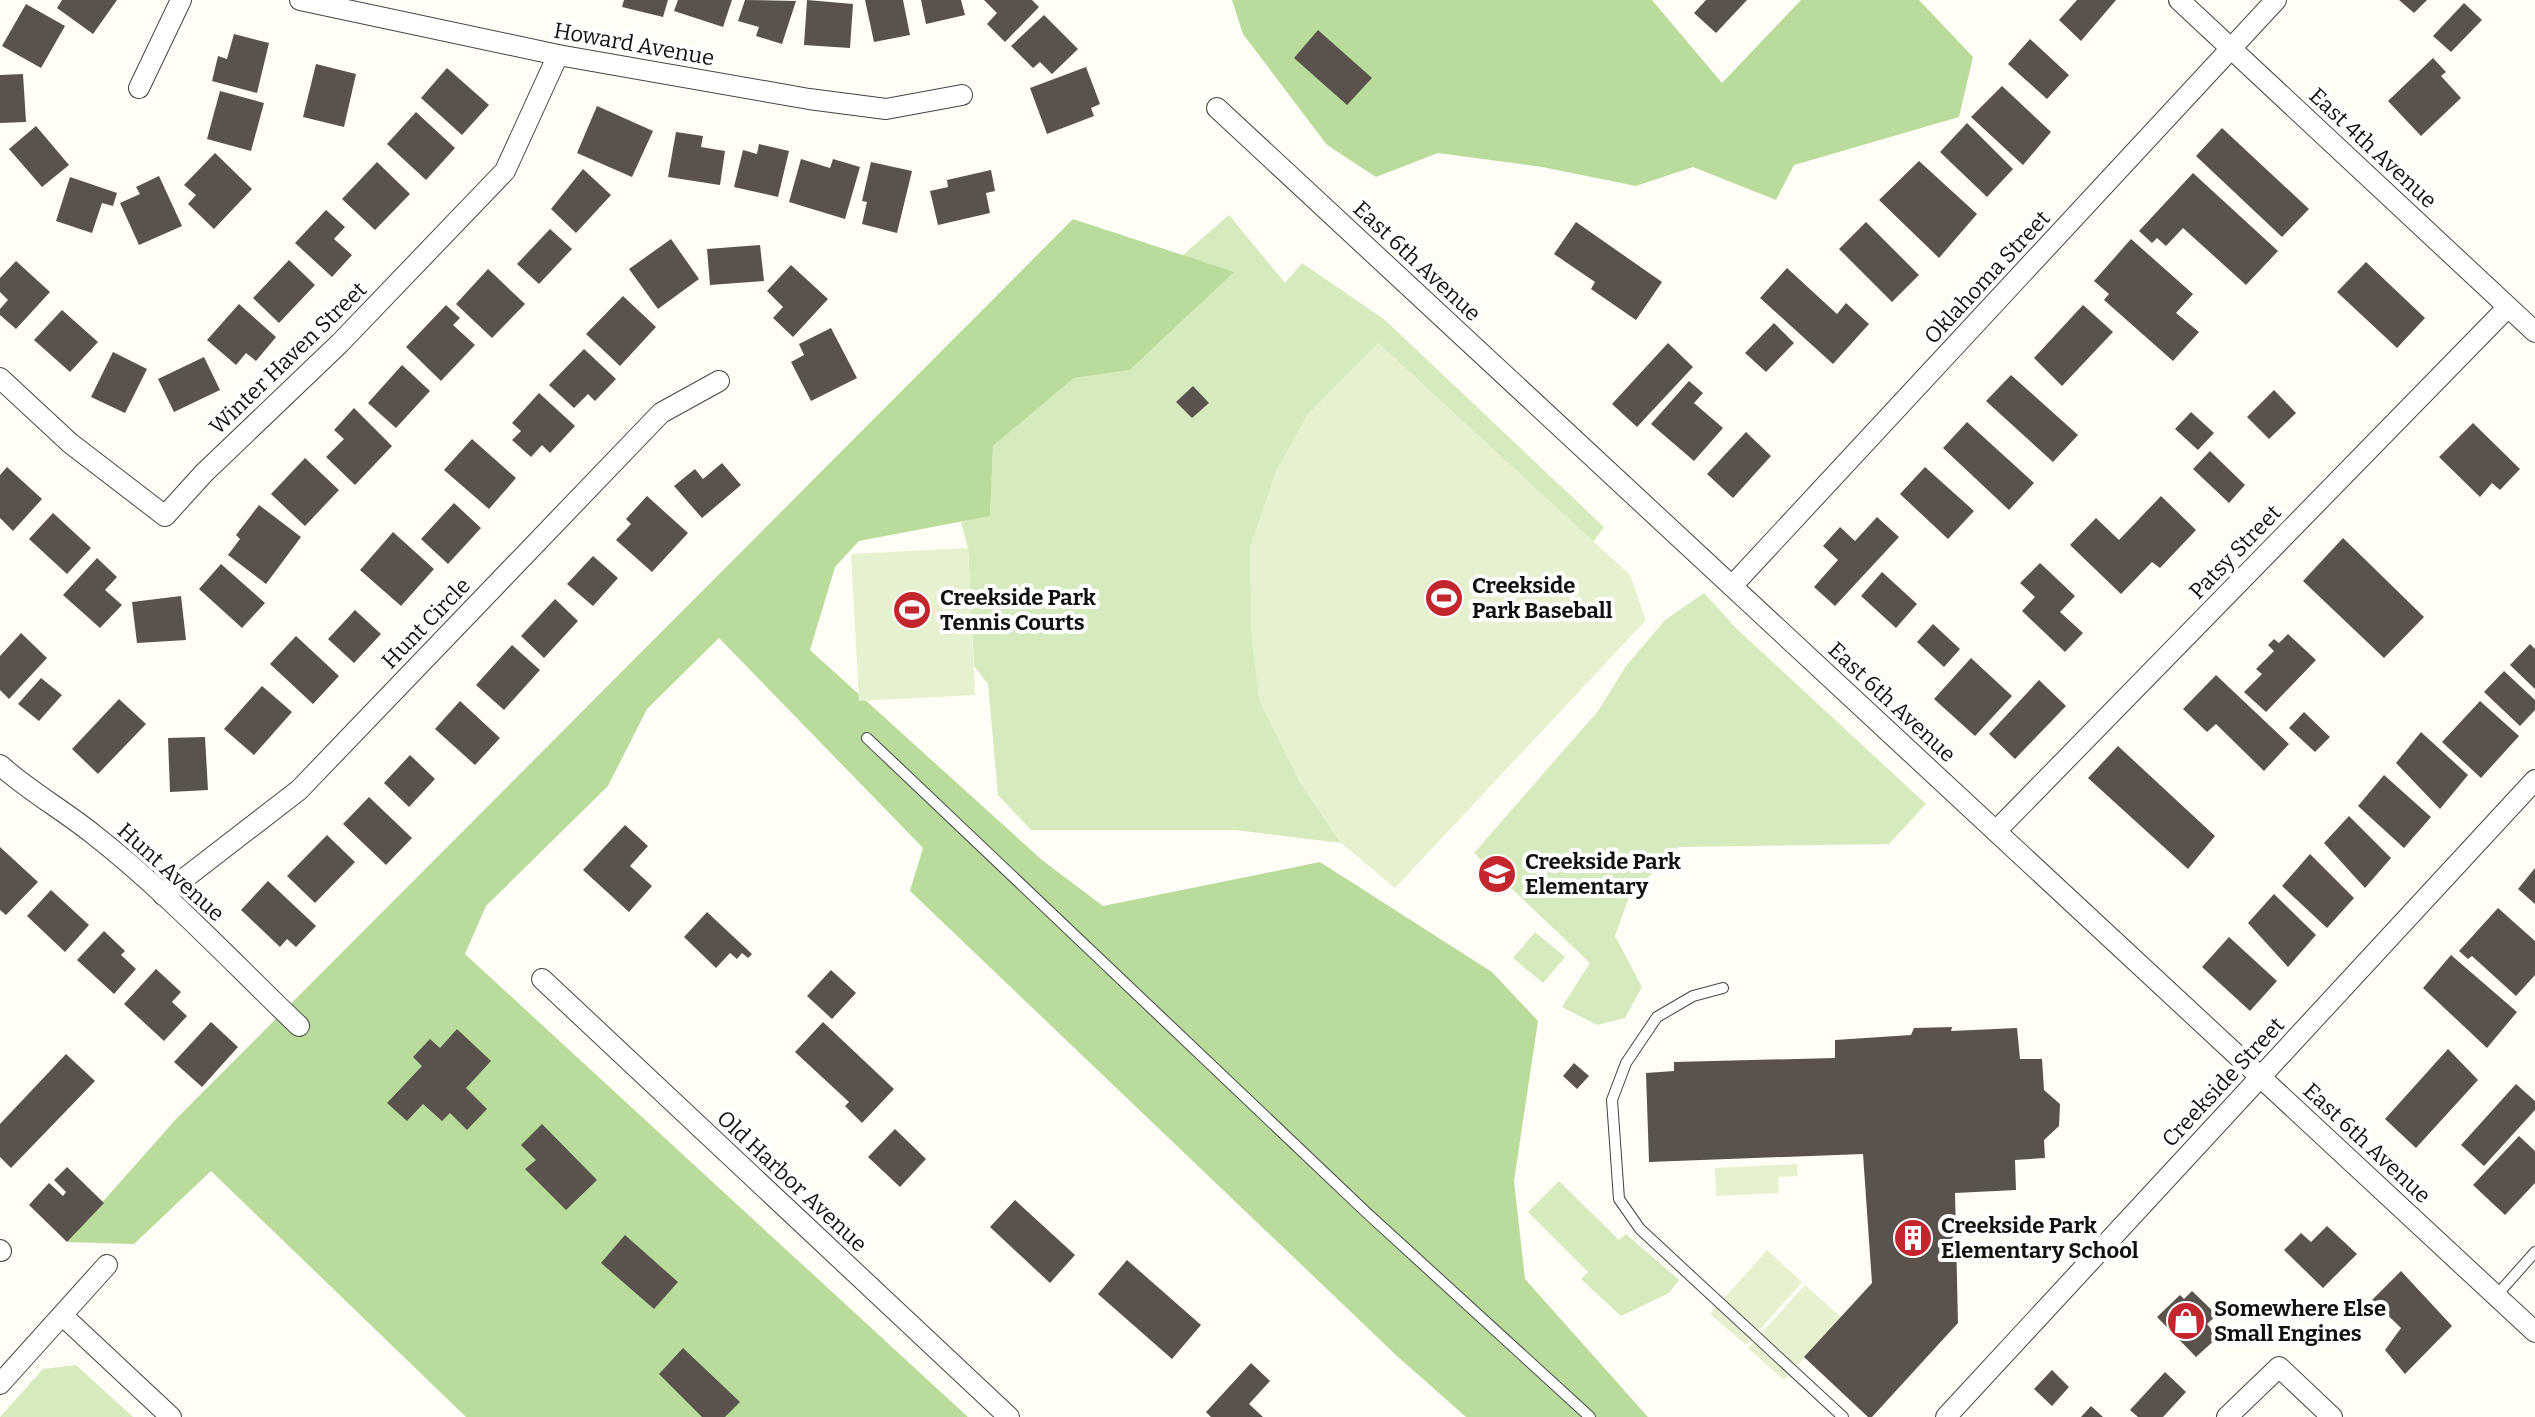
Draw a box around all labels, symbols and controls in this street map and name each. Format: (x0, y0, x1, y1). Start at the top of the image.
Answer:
street label: Howard Avenue (552, 17, 716, 71)
street label: East 4th Avenue (2304, 82, 2442, 214)
street label: East 6th Avenue (1348, 195, 1486, 327)
street label: Oklahoma Street (1918, 205, 2056, 349)
street label: Winter Haven Street (204, 276, 372, 440)
street label: Patsy Street (2183, 499, 2287, 605)
street label: Hunt Circle (376, 572, 476, 674)
place label: Creekside Park Baseball (1472, 572, 1613, 624)
sports icon: Creekside Park Baseball (1423, 577, 1465, 619)
place label: Creekside Park Tennis Courts (940, 584, 1096, 636)
sports icon: Creekside Park Tennis Courts (891, 589, 933, 631)
street label: East 6th Avenue (1823, 636, 1961, 768)
street label: Hunt Avenue (112, 817, 230, 927)
place label: Creekside Park Elementary (1525, 848, 1681, 900)
school or university icon: Creekside Park Elementary (1476, 853, 1518, 895)
street label: Creekside Street (2156, 1012, 2290, 1152)
street label: East 6th Avenue (2298, 1077, 2436, 1209)
street label: Old Harbor Avenue (711, 1104, 873, 1258)
place label: Creekside Park Elementary School (1941, 1212, 2139, 1264)
building icon: Creekside Park Elementary School (1892, 1217, 1934, 1259)
place label: Somewhere Else Small Engines (2214, 1295, 2386, 1347)
shop icon: Somewhere Else Small Engines (2165, 1300, 2207, 1342)

